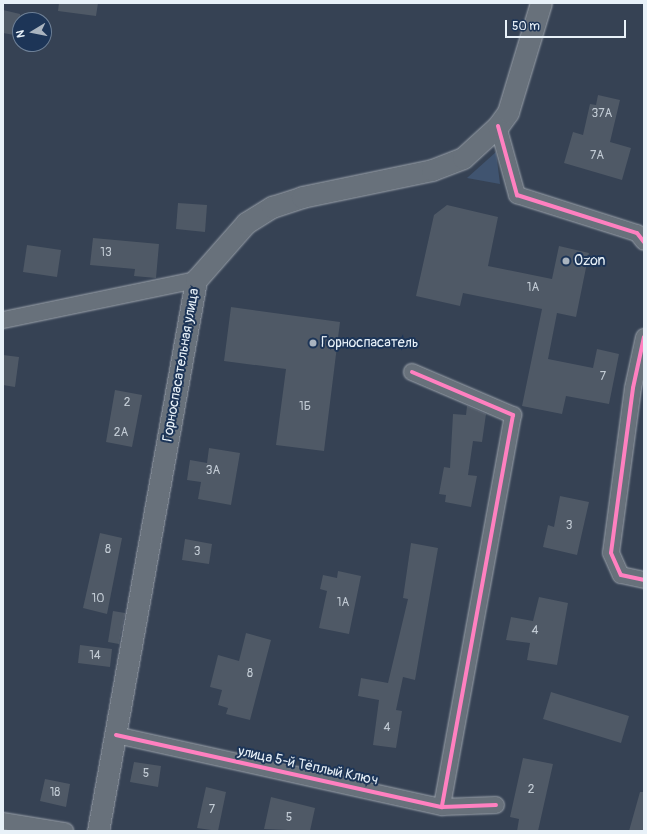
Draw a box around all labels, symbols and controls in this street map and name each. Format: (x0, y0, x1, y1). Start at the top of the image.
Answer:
north arrow (12, 12, 52, 52)
scale bar (507, 12, 628, 38)
text: 50 m (512, 19, 540, 34)
text: N (14, 29, 28, 39)
house number: 37А (592, 107, 612, 121)
house number: 7А (590, 149, 604, 163)
house number: 13 (100, 246, 112, 260)
place label: Ozon (574, 253, 605, 269)
marker: Ozon (561, 256, 571, 266)
house number: 1А (527, 281, 539, 295)
street label: Горноспасательная улица (159, 287, 203, 443)
place label: Горноспасатель (321, 335, 418, 351)
marker: Горноспасатель (308, 338, 318, 348)
house number: 7 (600, 370, 606, 384)
house number: 2 (124, 396, 130, 410)
house number: 1Б (299, 400, 311, 414)
house number: 2А (114, 426, 128, 440)
house number: 3А (206, 464, 220, 478)
house number: 3 (566, 519, 572, 533)
house number: 8 (105, 543, 111, 557)
house number: 3 (194, 545, 200, 559)
house number: 10 (92, 592, 104, 606)
house number: 1А (337, 596, 349, 610)
house number: 4 (532, 624, 538, 638)
house number: 14 (89, 649, 101, 663)
house number: 8 (247, 667, 253, 681)
house number: 4 (384, 721, 390, 735)
street label: улица 5-й Тёплый Ключ (236, 743, 380, 789)
house number: 5 (143, 767, 149, 781)
house number: 2 (528, 783, 534, 797)
house number: 18 (50, 786, 60, 800)
house number: 7 (209, 803, 215, 817)
house number: 5 (286, 811, 292, 825)

